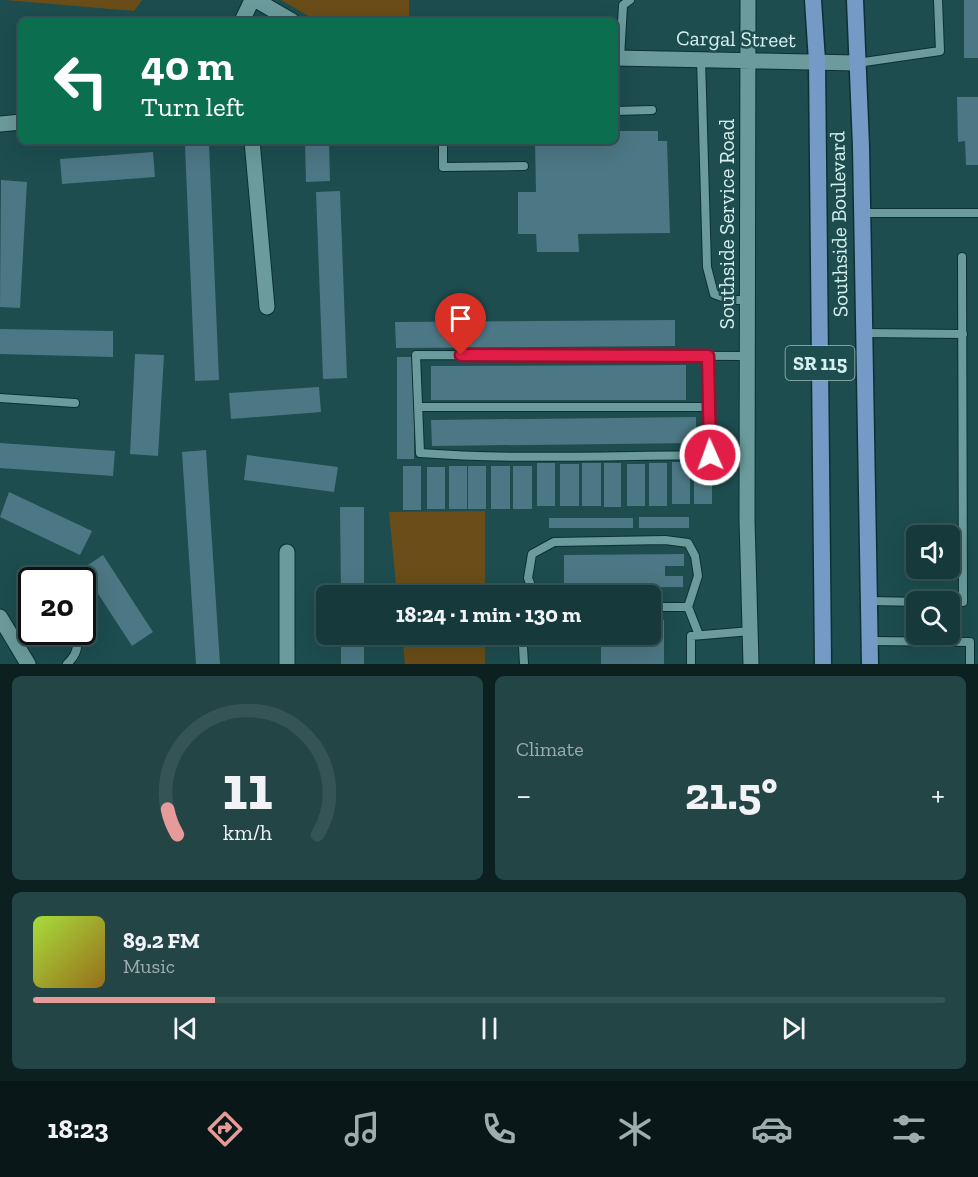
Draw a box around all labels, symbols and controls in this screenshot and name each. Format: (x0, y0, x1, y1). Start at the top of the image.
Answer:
street label: Cargal Street (676, 25, 796, 52)
text: 40 m (141, 40, 234, 91)
icon: left (42, 42, 120, 120)
text: Turn left (141, 91, 244, 123)
street label: Southside Service Road (714, 118, 739, 329)
street label: Southside Boulevard (824, 130, 853, 317)
pin (435, 293, 486, 355)
icon: arrive (444, 302, 477, 335)
road number: SR 115 (786, 346, 854, 380)
position arrow (678, 423, 742, 487)
map controls (906, 525, 960, 645)
button: sound (906, 525, 960, 579)
speed limit sign: 20 (18, 567, 96, 645)
button: search (906, 591, 960, 645)
text: 18:24 · 1 min · 130 m (396, 601, 581, 628)
text: Climate (516, 737, 584, 761)
text: 11 (222, 750, 273, 825)
text: 21.5° (685, 767, 777, 821)
text: − (516, 775, 531, 814)
text: + (931, 775, 945, 814)
text: km/h (223, 820, 272, 845)
text: 89.2 FM (123, 927, 200, 954)
text: Music (123, 954, 175, 978)
icon: previous (169, 1012, 202, 1045)
icon: pause (473, 1012, 506, 1045)
icon: next (777, 1012, 810, 1045)
icon: directions (204, 1108, 246, 1150)
icon: music (341, 1108, 383, 1150)
icon: phone (478, 1108, 520, 1150)
icon: climate (614, 1108, 656, 1150)
icon: car (751, 1108, 793, 1150)
icon: filters (888, 1108, 930, 1150)
text: 18:23 (47, 1113, 109, 1145)

